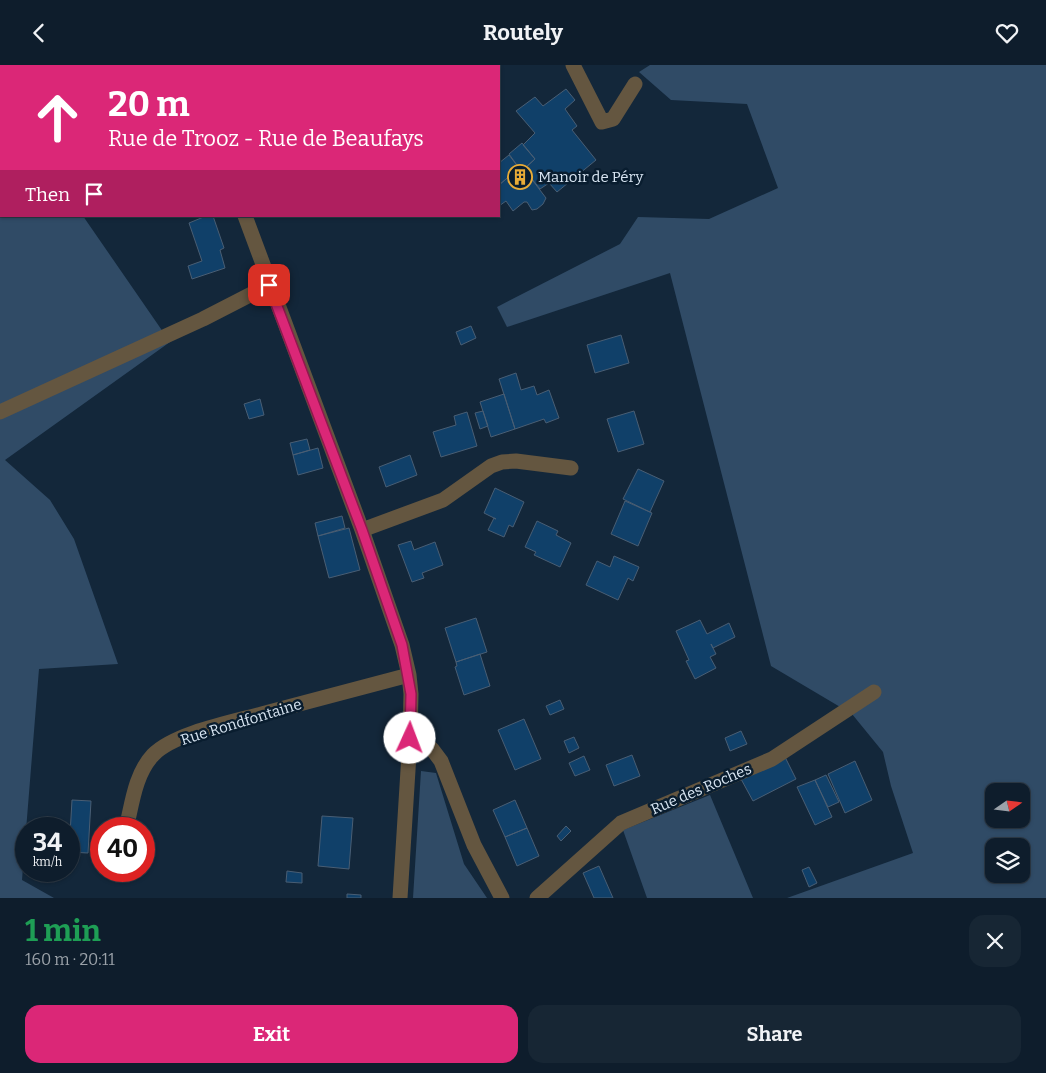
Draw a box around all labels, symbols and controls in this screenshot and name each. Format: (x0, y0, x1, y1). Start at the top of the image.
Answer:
icon: back (25, 19, 53, 47)
text: Routely (483, 19, 563, 46)
icon: heart (993, 19, 1021, 47)
text: 20 m (108, 83, 190, 125)
icon: ahead (25, 85, 90, 150)
text: Rue de Trooz - Rue de Beaufays (108, 125, 424, 152)
building icon: Manoir de Péry (507, 164, 533, 190)
place label: Manoir de Péry (538, 168, 643, 186)
icon: arrive (80, 180, 108, 208)
text: Then (25, 183, 70, 206)
pin (248, 264, 290, 306)
icon: arrive (255, 271, 283, 299)
street label: Rue Rondfontaine (178, 695, 304, 749)
position arrow (383, 711, 435, 763)
street label: Rue des Roches (648, 760, 754, 818)
north arrow (985, 783, 1030, 827)
map controls (985, 783, 1030, 883)
speed limit sign: 40 (90, 817, 155, 882)
text: 34 (33, 828, 62, 858)
button: layers (985, 838, 1030, 883)
text: km/h (33, 855, 62, 869)
text: 1 min (25, 913, 101, 949)
button: close (969, 915, 1021, 967)
text: 160 m · 20:11 (25, 950, 115, 969)
button: Exit (25, 1005, 518, 1063)
button: Share (528, 1005, 1021, 1063)

